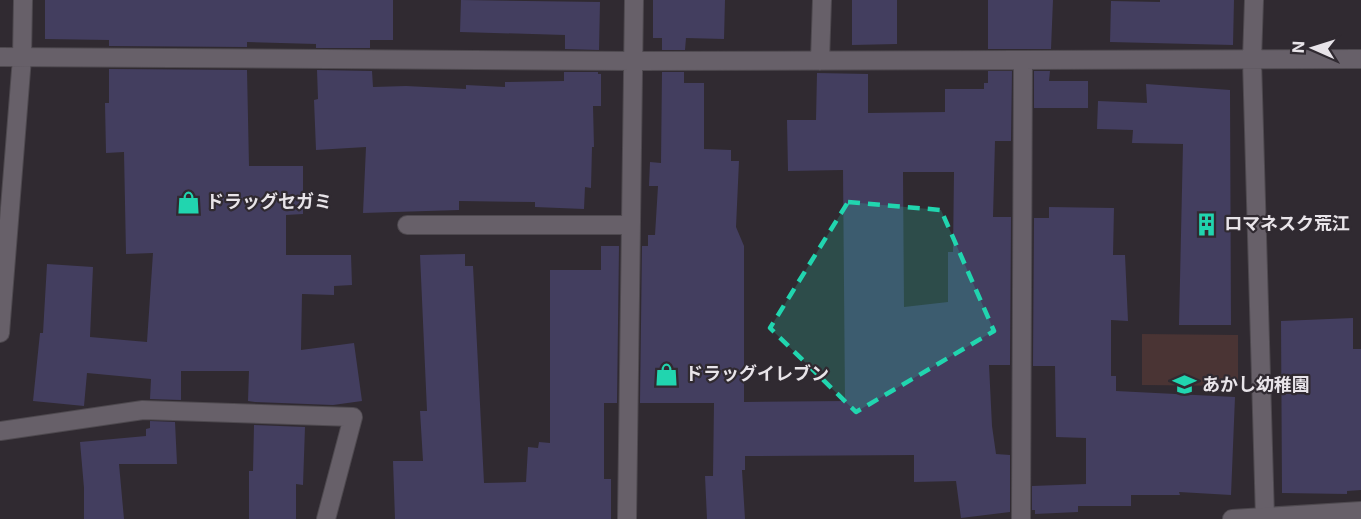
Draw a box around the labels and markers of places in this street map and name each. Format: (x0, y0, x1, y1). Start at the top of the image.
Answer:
shop icon: ドラッグセガミ (175, 189, 201, 215)
place label: ドラッグセガミ (206, 191, 332, 212)
building icon: ロマネスク荒江 (1193, 211, 1219, 237)
place label: ロマネスク荒江 (1224, 213, 1350, 234)
shop icon: ドラッグイレブン (654, 361, 680, 387)
place label: ドラッグイレブン (685, 363, 829, 384)
school or university icon: あかし幼稚園 (1171, 372, 1197, 398)
place label: あかし幼稚園 (1202, 374, 1310, 395)

